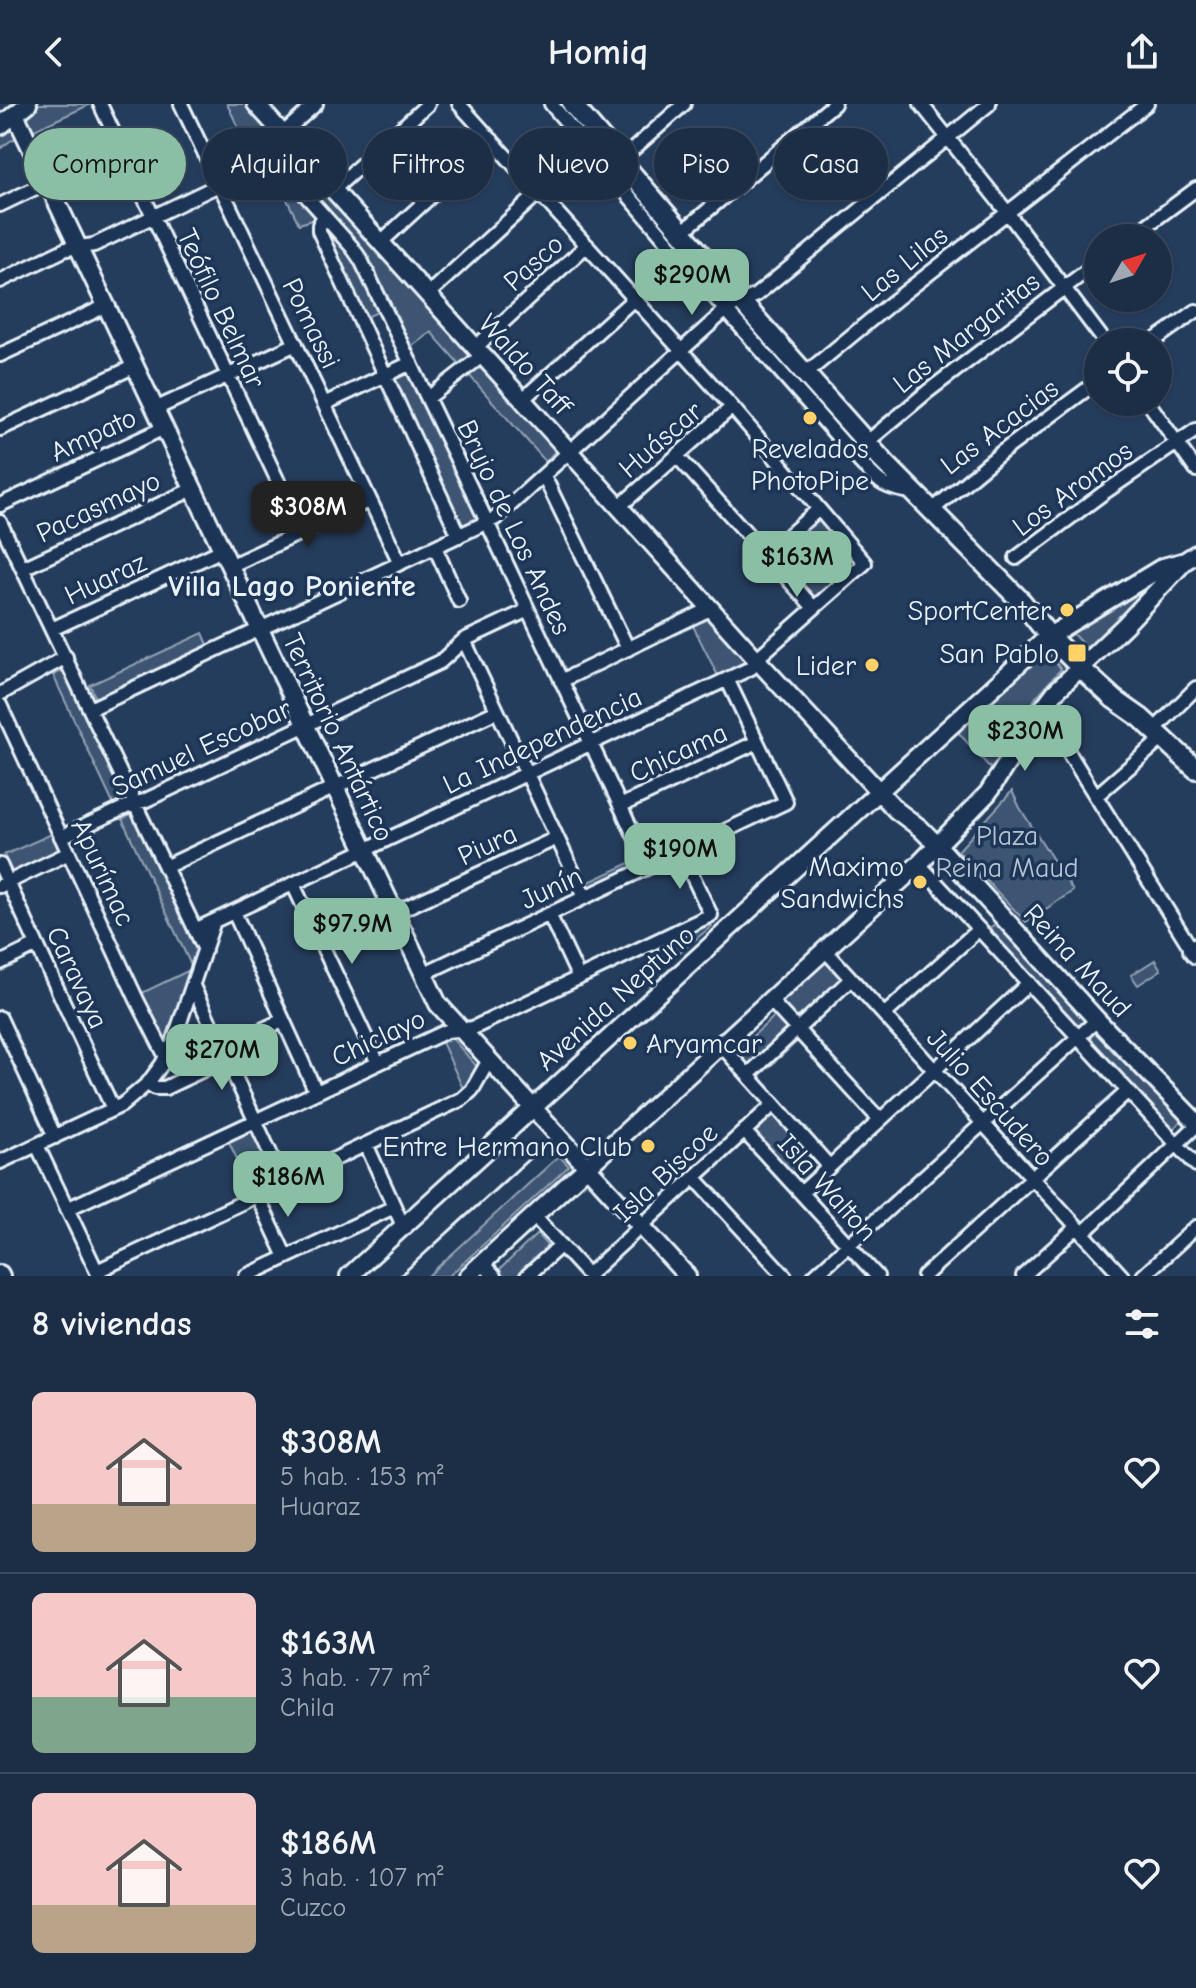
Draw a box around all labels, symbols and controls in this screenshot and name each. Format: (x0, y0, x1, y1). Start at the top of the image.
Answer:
icon: back (32, 30, 76, 74)
icon: share (1120, 30, 1164, 74)
text: Homiq (548, 32, 648, 73)
chip: Comprar (24, 128, 186, 200)
chip: Alquilar (202, 128, 347, 200)
chip: Filtros (363, 128, 493, 200)
chip: Nuevo (509, 128, 638, 200)
chip: Piso (654, 128, 758, 200)
chip: Casa (774, 128, 888, 200)
street label: Las Lilas (855, 219, 954, 308)
street label: Teófilo Belmar (170, 224, 272, 393)
north arrow (1084, 224, 1172, 312)
map controls (1084, 224, 1172, 416)
street label: Pasco (497, 228, 570, 298)
pin: $290M (636, 249, 748, 317)
text: $290M (653, 260, 731, 290)
street label: Las Margaritas (887, 266, 1046, 400)
street label: Pomassi (276, 273, 347, 374)
street label: Waldo Taff (472, 308, 580, 423)
button: locate (1084, 328, 1172, 416)
street label: Las Acacias (934, 372, 1065, 481)
street label: Huáscar (613, 395, 709, 485)
street label: Ampato (46, 401, 141, 469)
marker: Revelados PhotoPipe (801, 409, 819, 427)
street label: Brujo de Los Andes (450, 415, 578, 640)
place label: Revelados PhotoPipe (751, 433, 869, 497)
street label: Los Aromos (1006, 435, 1139, 543)
street label: Pacasmayo (31, 464, 165, 550)
pin: $308M (252, 481, 364, 549)
text: $308M (269, 492, 347, 522)
pin: $163M (741, 531, 853, 599)
text: $163M (760, 542, 834, 572)
street label: Huaraz (60, 546, 151, 612)
district label: Villa Lago Poniente (168, 569, 416, 604)
place label: SportCenter (908, 595, 1051, 627)
marker: SportCenter (1058, 601, 1076, 619)
street label: Territorio Antártico (276, 628, 400, 847)
place label: San Pablo (939, 638, 1059, 670)
marker: San Pablo (1066, 642, 1088, 664)
place label: Lider (796, 650, 856, 682)
marker: Lider (863, 656, 881, 674)
street label: La Independencia (438, 681, 647, 801)
street label: Samuel Escobar (107, 692, 296, 803)
pin: $230M (969, 705, 1081, 773)
street label: Chicama (624, 716, 732, 789)
text: $230M (986, 716, 1064, 746)
street label: Apurímac (64, 814, 142, 931)
street label: Piura (453, 817, 522, 872)
park label: Plaza Reina Maud (935, 820, 1079, 884)
pin: $190M (624, 823, 736, 891)
text: $190M (642, 834, 718, 864)
place label: Maximo Sandwichs (781, 851, 904, 915)
street label: Junín (515, 860, 587, 916)
marker: Maximo Sandwichs (911, 873, 929, 891)
street label: Reina Maud (1017, 897, 1138, 1024)
pin: $97.9M (287, 898, 417, 966)
text: $97.9M (312, 909, 392, 939)
street label: Avenida Neptuno (530, 918, 701, 1077)
street label: Caravaya (40, 921, 115, 1033)
street label: Chiclayo (327, 1002, 430, 1073)
street label: Julio Escudero (920, 1022, 1060, 1173)
pin: $270M (166, 1024, 278, 1092)
place label: Aryamcar (646, 1028, 762, 1060)
marker: Aryamcar (621, 1034, 639, 1052)
text: $270M (184, 1035, 260, 1065)
street label: Isla Biscoe (607, 1117, 724, 1229)
street label: Isla Walton (771, 1128, 884, 1248)
place label: Entre Hermano Club (382, 1131, 632, 1163)
marker: Entre Hermano Club (639, 1137, 657, 1155)
pin: $186M (232, 1151, 344, 1219)
text: $186M (251, 1162, 325, 1192)
icon: filters (1120, 1302, 1164, 1346)
text: 8 viviendas (32, 1304, 192, 1344)
text: $308M (280, 1422, 382, 1462)
icon: home (96, 1424, 192, 1520)
icon: heart (1120, 1450, 1164, 1494)
text: 5 hab. · 153 m² (280, 1462, 444, 1492)
text: Huaraz (280, 1492, 360, 1522)
text: $163M (280, 1623, 376, 1663)
icon: home (96, 1625, 192, 1721)
icon: heart (1120, 1651, 1164, 1695)
text: 3 hab. · 77 m² (280, 1663, 430, 1693)
text: Chila (280, 1693, 335, 1723)
text: $186M (280, 1823, 376, 1863)
icon: home (96, 1825, 192, 1921)
icon: heart (1120, 1851, 1164, 1895)
text: 3 hab. · 107 m² (280, 1863, 443, 1893)
text: Cuzco (280, 1893, 346, 1923)

